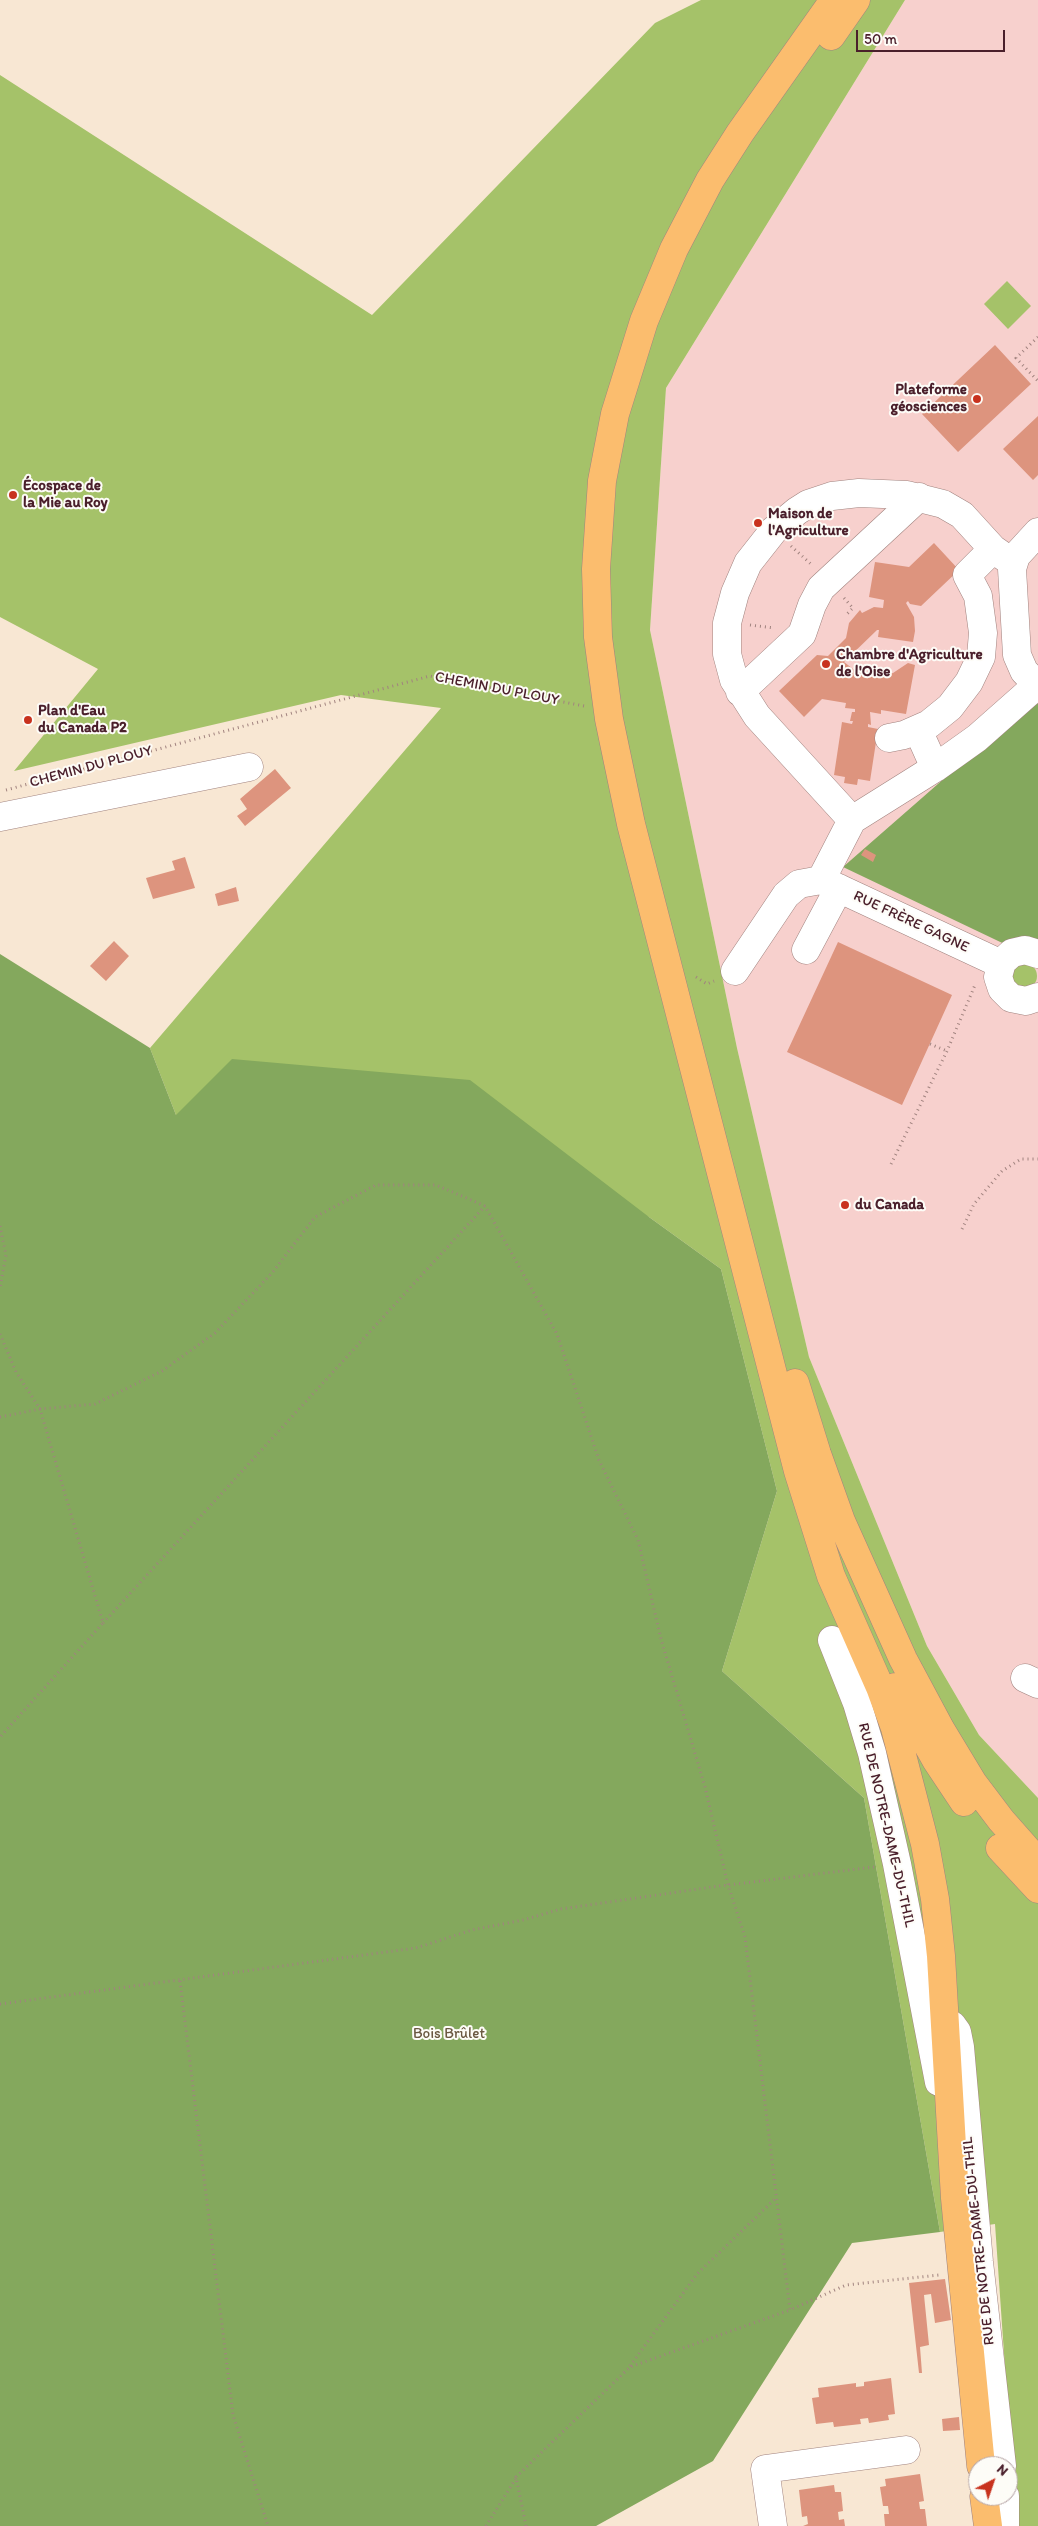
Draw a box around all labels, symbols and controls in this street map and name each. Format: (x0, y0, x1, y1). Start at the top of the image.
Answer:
scale bar (858, 20, 1007, 52)
text: 50 m (864, 30, 897, 48)
place label: Plateforme géosciences (890, 381, 967, 416)
marker: Plateforme géosciences (971, 393, 983, 405)
place label: Écospace de la Mie au Roy (23, 477, 108, 512)
marker: Écospace de la Mie au Roy (7, 489, 19, 501)
place label: Maison de l'Agriculture (768, 505, 849, 540)
marker: Maison de l'Agriculture (752, 517, 764, 529)
place label: Chambre d'Agriculture de l'Oise (836, 646, 983, 681)
marker: Chambre d'Agriculture de l'Oise (820, 658, 832, 670)
street label: CHEMIN DU PLOUY (433, 668, 561, 710)
place label: Plan d'Eau du Canada P2 (38, 702, 127, 737)
marker: Plan d'Eau du Canada P2 (22, 714, 34, 726)
street label: CHEMIN DU PLOUY (28, 742, 154, 792)
street label: RUE FRÈRE GAGNE (850, 887, 972, 957)
place label: du Canada (855, 1196, 924, 1214)
marker: du Canada (839, 1199, 851, 1211)
street label: RUE DE NOTRE-DAME-DU-THIL (854, 1721, 918, 1929)
park label: Bois Brûlet (413, 2025, 485, 2043)
street label: RUE DE NOTRE-DAME-DU-THIL (959, 2136, 999, 2346)
north arrow (968, 2456, 1018, 2506)
text: N (993, 2461, 1012, 2480)

